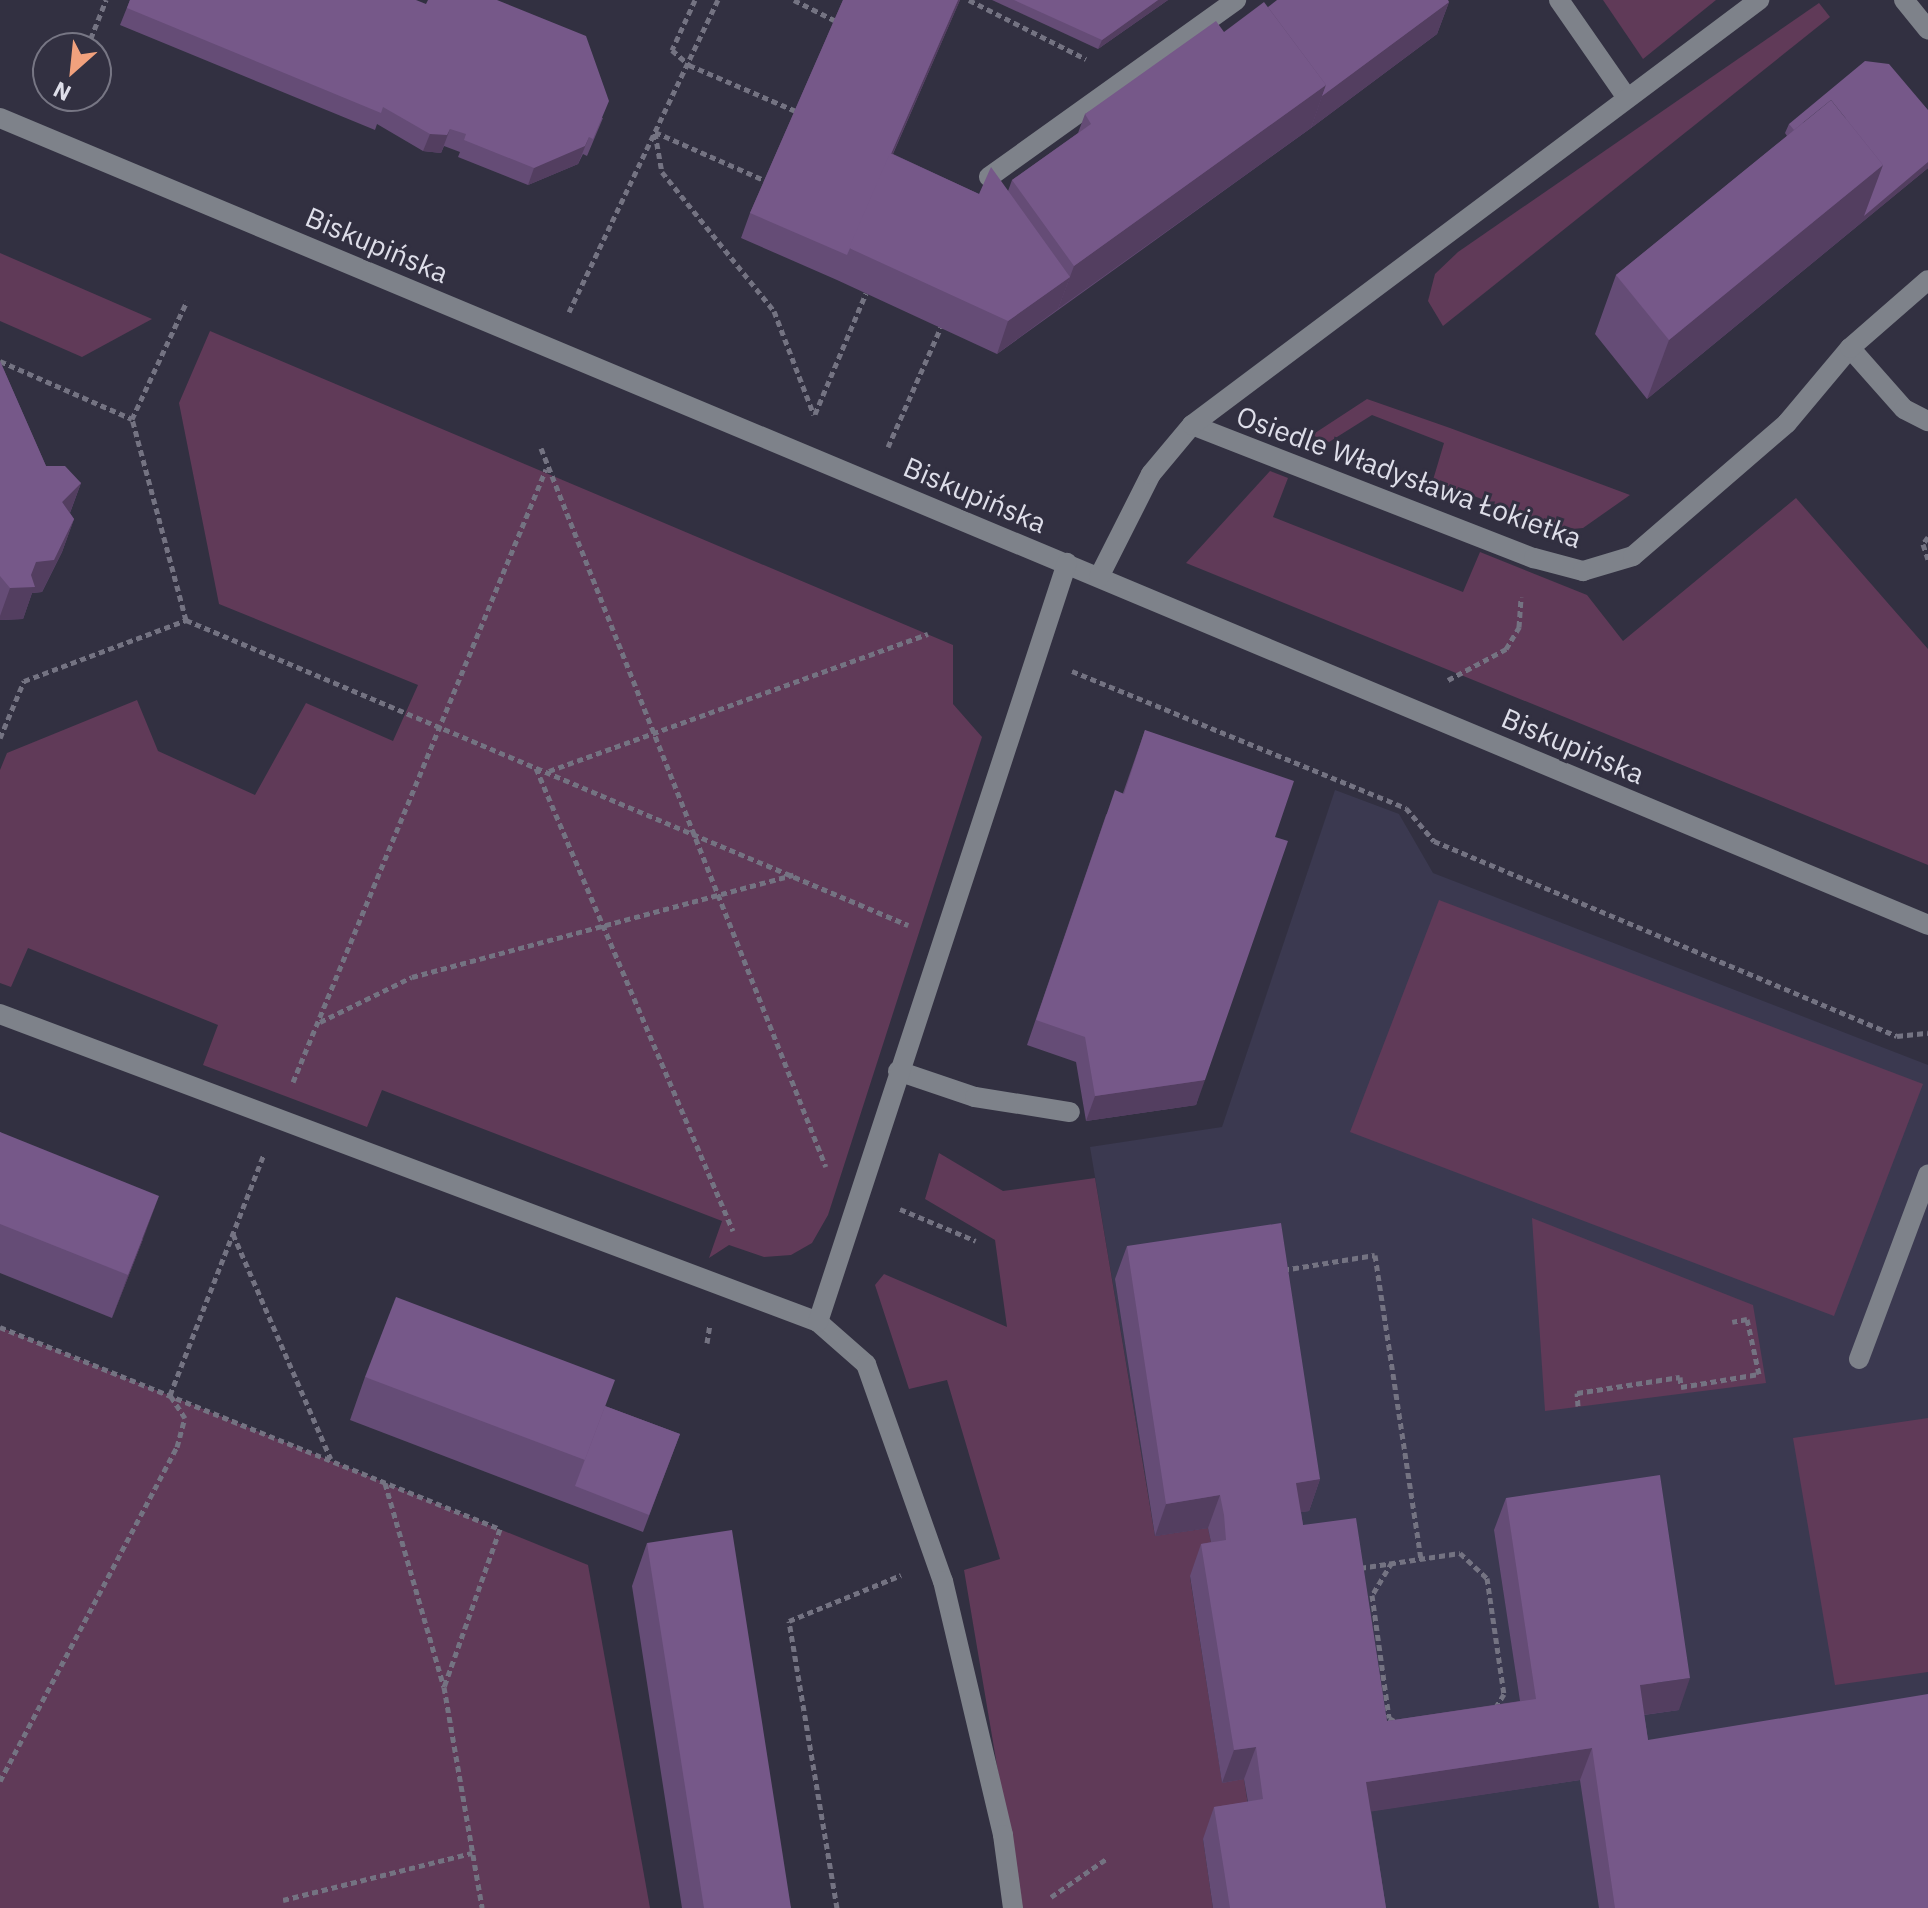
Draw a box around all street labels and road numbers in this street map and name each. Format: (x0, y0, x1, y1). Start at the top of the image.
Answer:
street label: Biskupińska (301, 200, 453, 290)
street label: Osiedle Władysława Łokietka (1232, 399, 1586, 555)
street label: Biskupińska (899, 450, 1051, 540)
street label: Biskupińska (1497, 701, 1649, 791)

